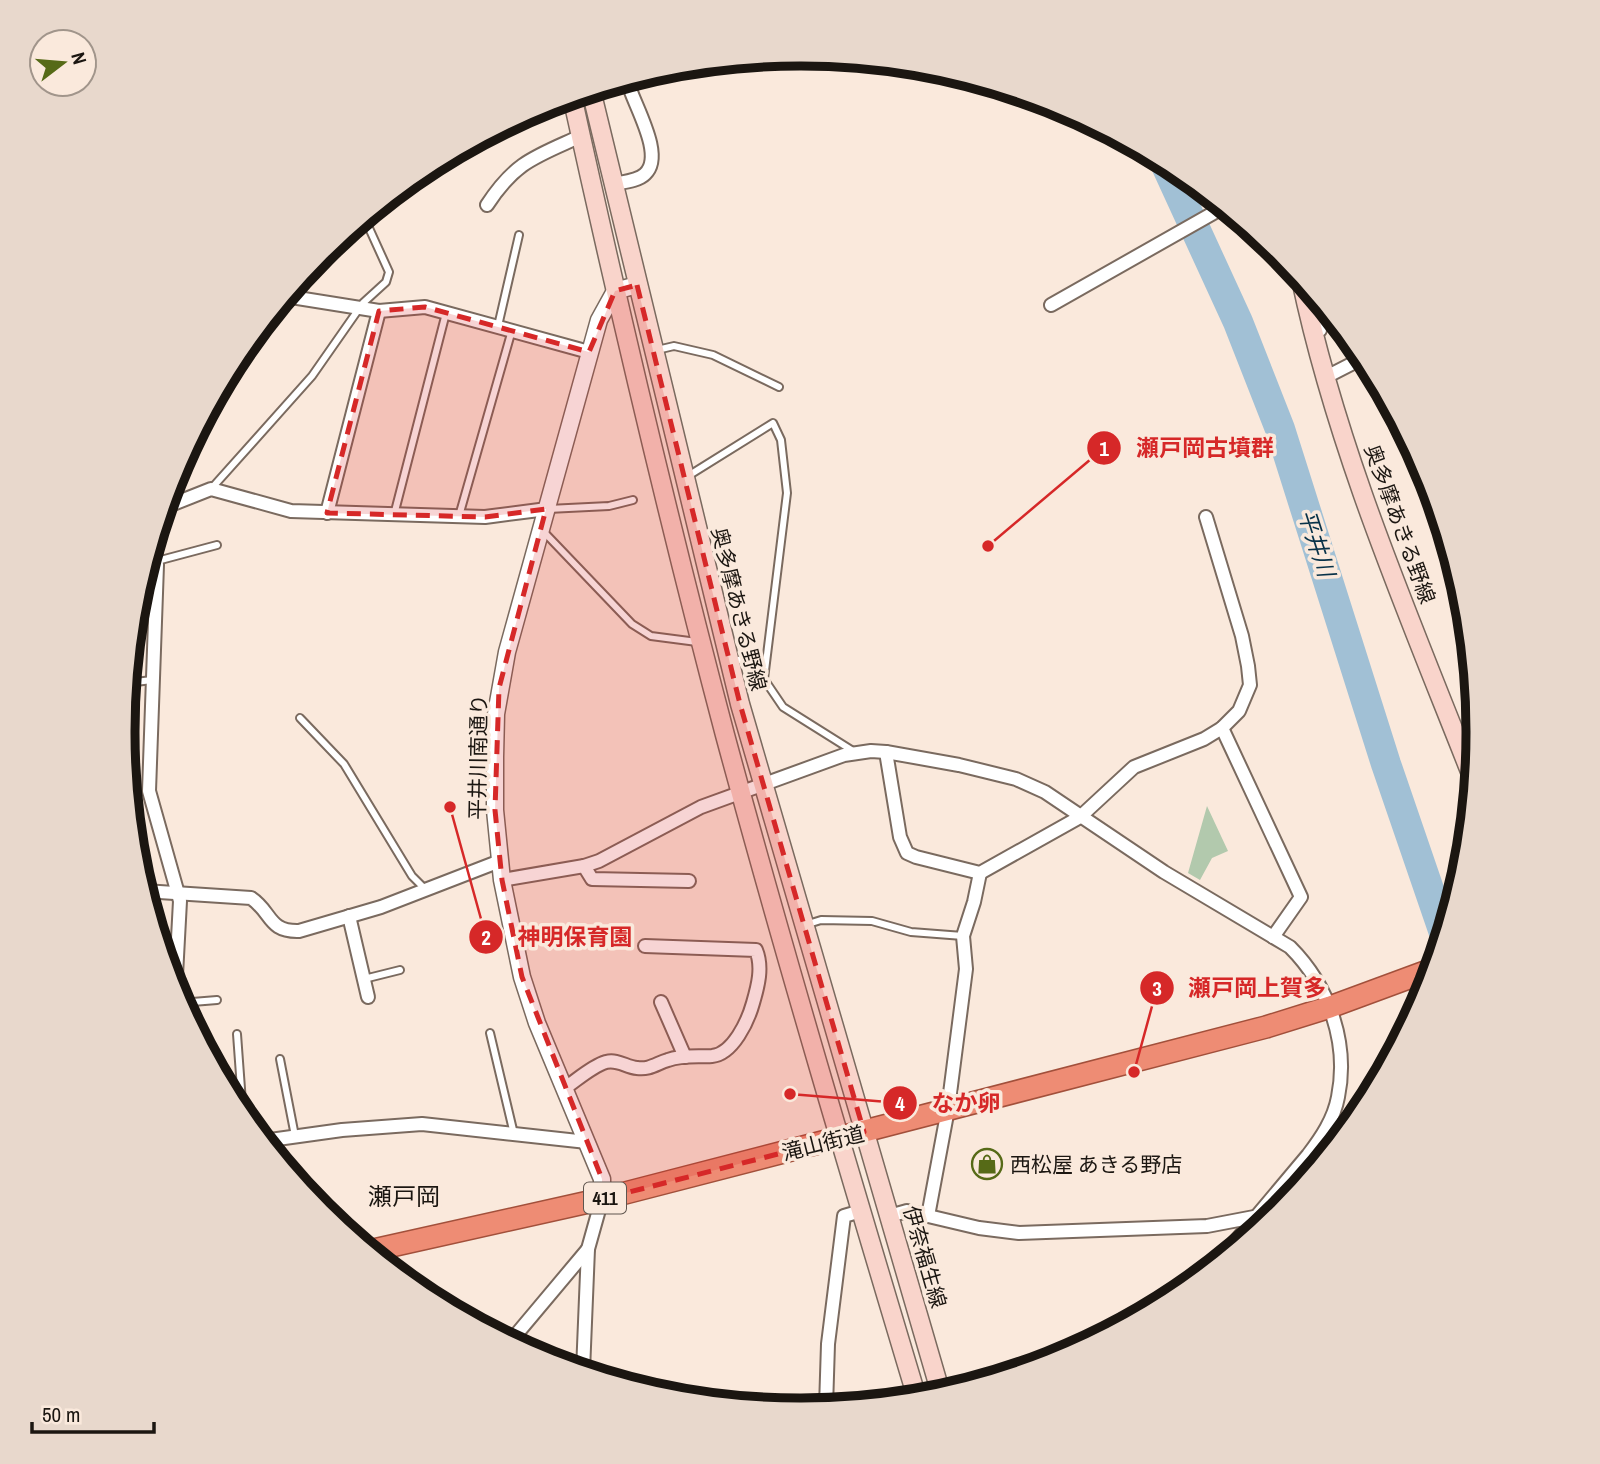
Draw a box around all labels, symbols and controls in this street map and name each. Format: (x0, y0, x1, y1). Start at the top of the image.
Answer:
north arrow (28, 28, 98, 98)
text: N (65, 49, 93, 67)
callout: 瀬戸岡古墳群 (1087, 426, 1288, 470)
text: 瀬戸岡古墳群 (1136, 432, 1274, 463)
text: 1 (1099, 434, 1109, 463)
street label: 奥多摩あきる野線 (1358, 440, 1442, 608)
water label: 平井川 (1292, 505, 1343, 583)
street label: 奥多摩あきる野線 (705, 524, 773, 694)
street label: 平井川南通り (462, 694, 494, 820)
callout: 神明保育園 (468, 915, 646, 959)
text: 神明保育園 (518, 921, 633, 952)
text: 2 (481, 923, 491, 952)
callout: 瀬戸岡上賀多 (1139, 966, 1340, 1010)
text: 瀬戸岡上賀多 (1188, 972, 1326, 1003)
text: 3 (1152, 974, 1162, 1003)
callout: なか卵 (883, 1081, 1015, 1125)
text: なか卵 (932, 1087, 1001, 1118)
text: 4 (895, 1089, 905, 1118)
street label: 滝山街道 (779, 1119, 867, 1167)
shop icon: 西松屋 あきる野店 (970, 1147, 1004, 1181)
place label: 西松屋 あきる野店 (1010, 1150, 1182, 1179)
district label: 瀬戸岡 (368, 1180, 440, 1212)
road number: 411 (584, 1182, 626, 1214)
street label: 伊奈福生線 (897, 1203, 953, 1311)
scale bar (32, 1390, 154, 1434)
text: 50 m (42, 1400, 80, 1429)

